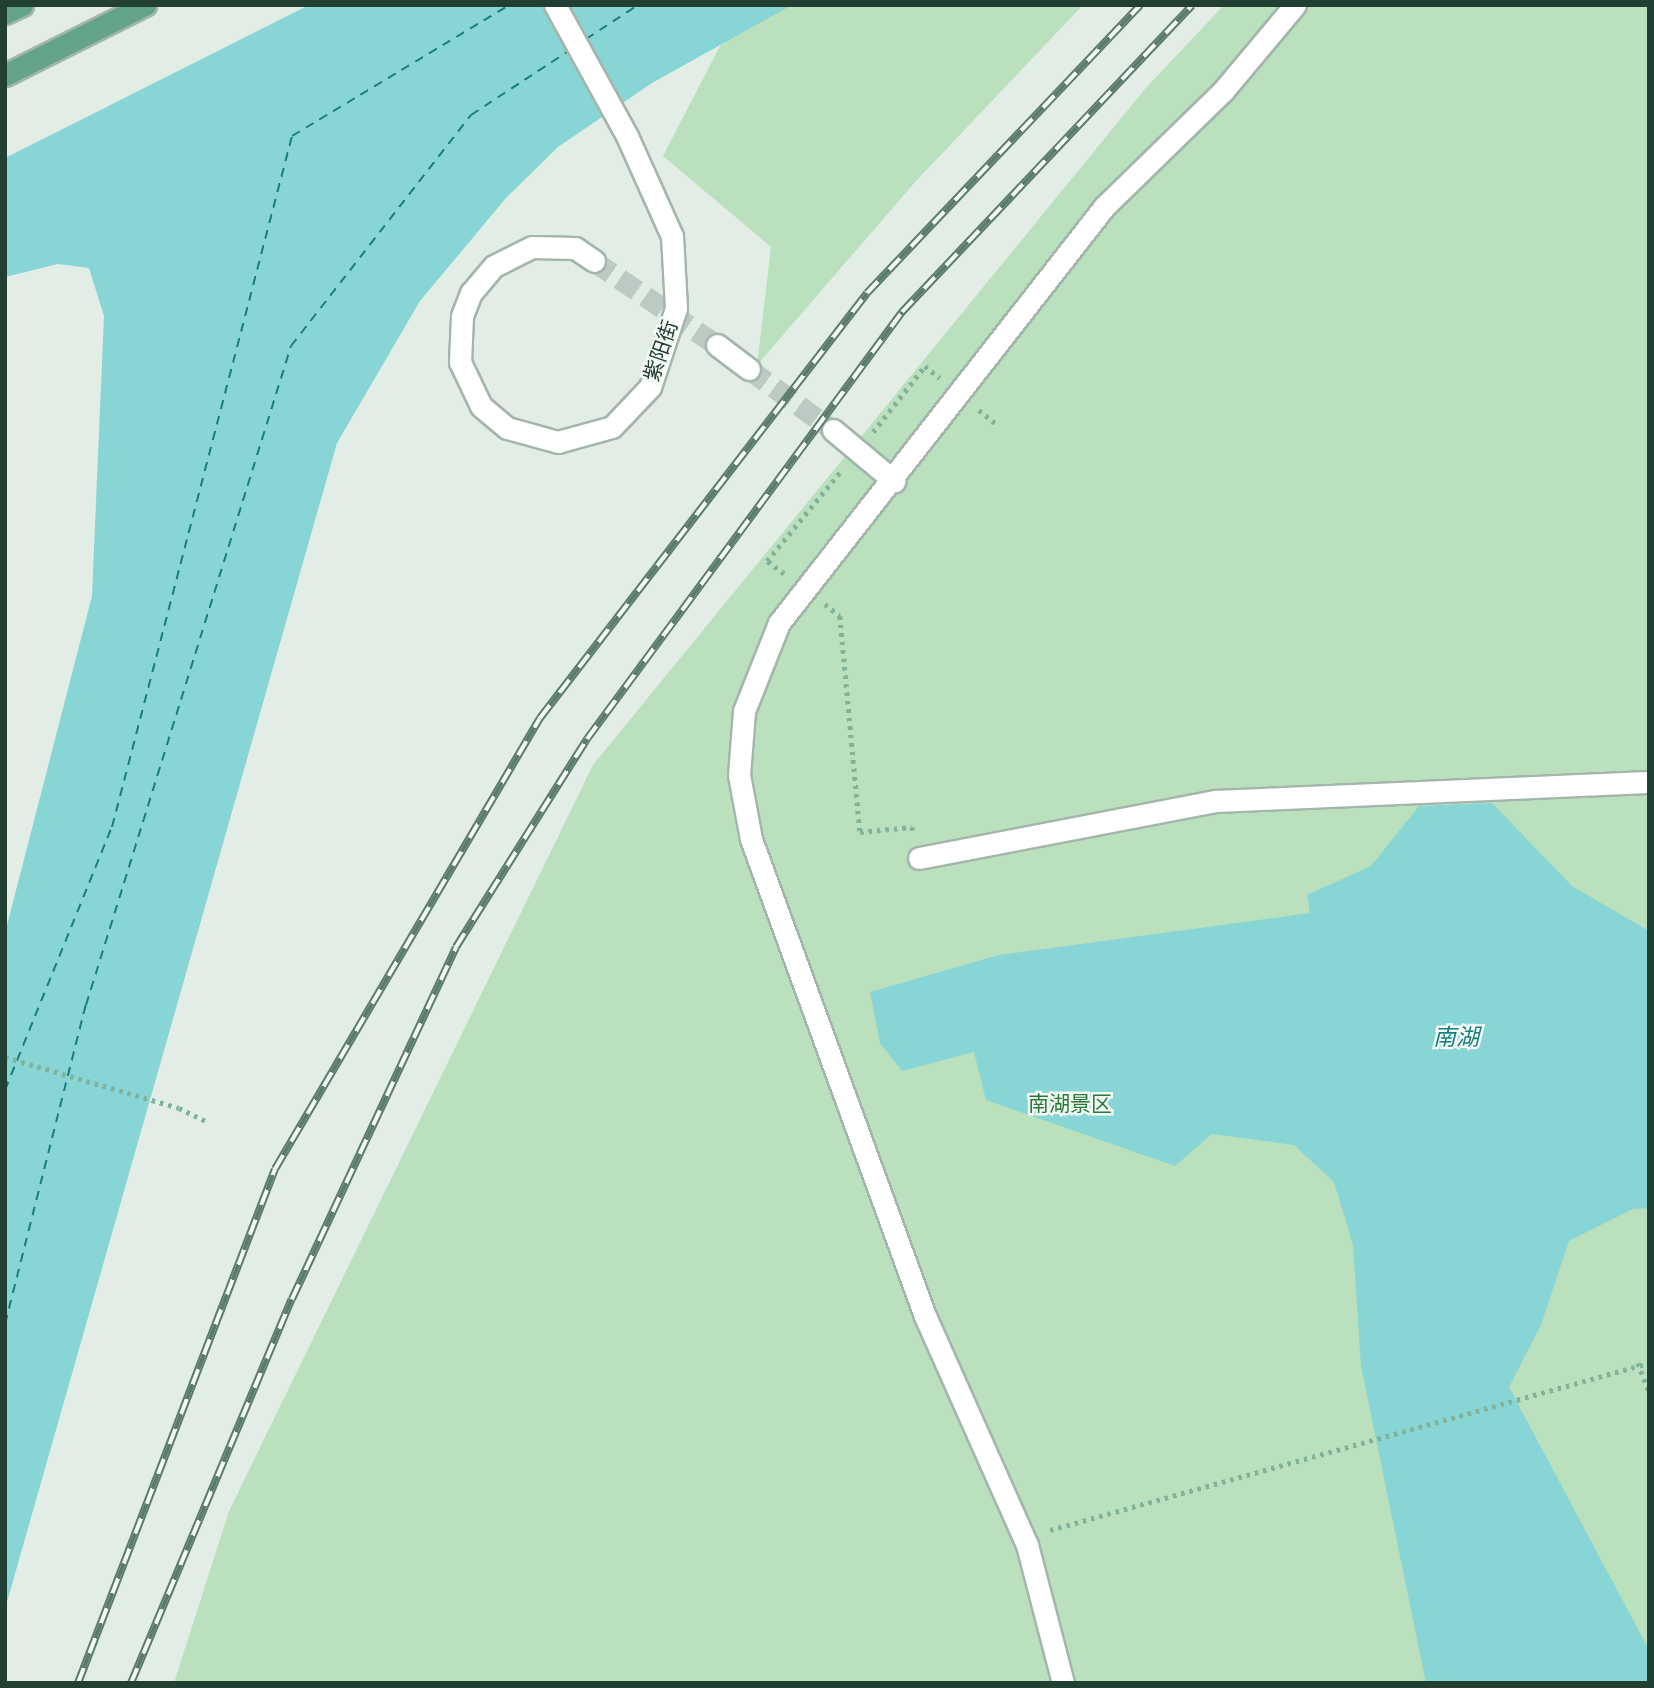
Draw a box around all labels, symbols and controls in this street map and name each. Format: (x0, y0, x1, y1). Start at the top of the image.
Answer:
street label: 紫阳街 (639, 317, 683, 385)
water label: 南湖 (1433, 1023, 1479, 1051)
park label: 南湖景区 (1028, 1091, 1112, 1117)

